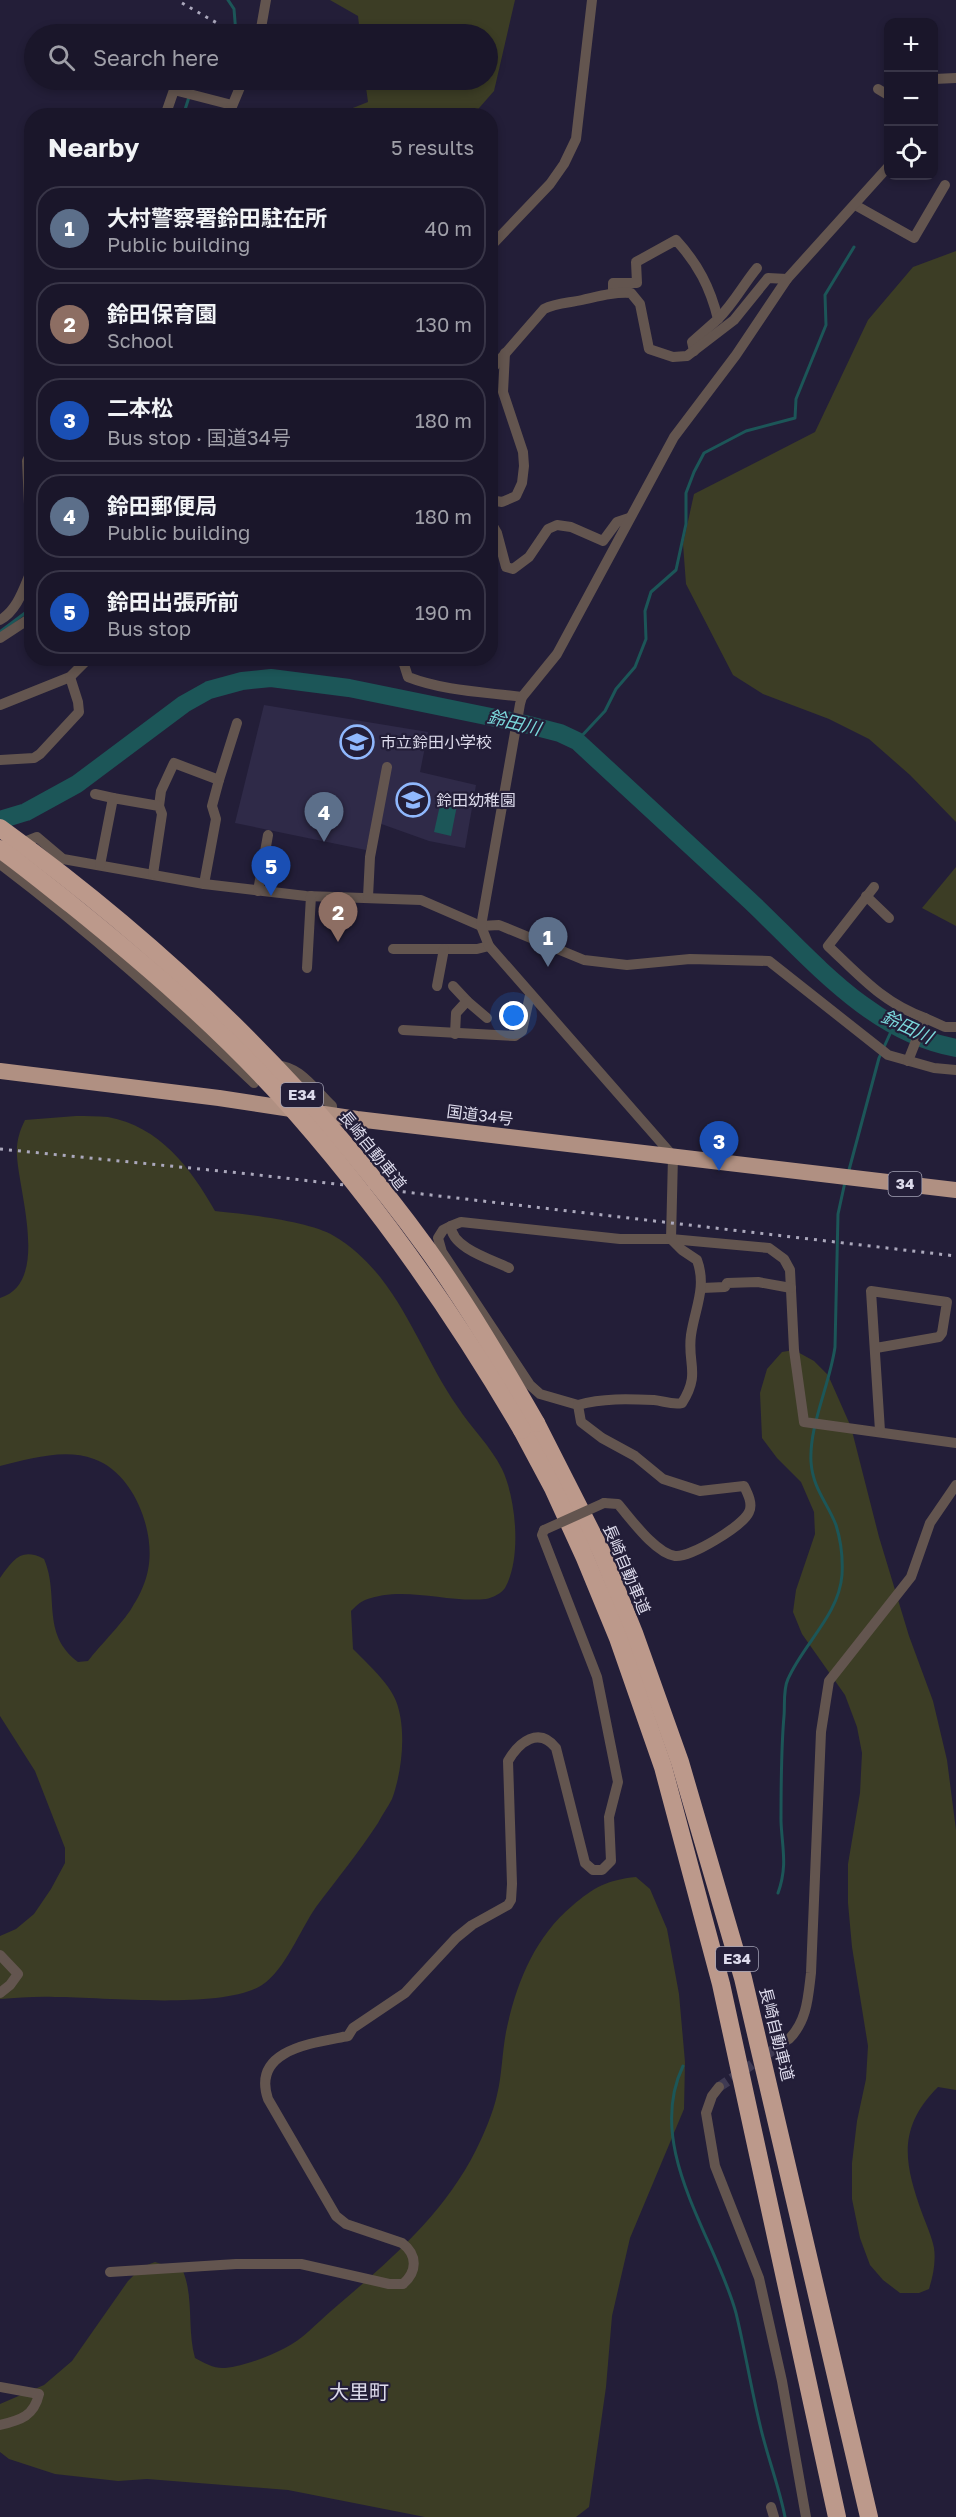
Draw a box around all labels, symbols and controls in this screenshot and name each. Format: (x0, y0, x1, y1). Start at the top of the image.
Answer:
map controls (884, 18, 938, 180)
button: + (884, 18, 938, 72)
search box (24, 24, 498, 90)
icon: search (45, 41, 78, 74)
text: Search here (93, 44, 219, 71)
button: − (884, 72, 938, 126)
button: locate (884, 126, 938, 180)
text: Nearby (48, 132, 139, 163)
text: 5 results (391, 135, 474, 159)
text: 大村警察署鈴田駐在所 (107, 204, 327, 231)
text: 1 (64, 216, 75, 240)
text: 40 m (425, 216, 472, 240)
text: Public building (107, 232, 250, 256)
text: 鈴田保育園 (107, 300, 217, 327)
text: 2 (63, 312, 76, 336)
text: 130 m (416, 312, 472, 336)
text: School (107, 328, 173, 352)
text: 二本松 (107, 394, 173, 421)
text: 3 (63, 408, 76, 432)
text: 180 m (415, 408, 472, 432)
text: Bus stop · 国道34号 (107, 425, 291, 449)
text: 鈴田郵便局 (107, 492, 217, 519)
text: 4 (63, 504, 76, 528)
text: 180 m (415, 504, 472, 528)
text: Public building (107, 520, 250, 544)
text: 鈴田出張所前 (107, 588, 239, 615)
text: 5 (63, 600, 76, 624)
text: 190 m (415, 600, 472, 624)
text: Bus stop (107, 616, 191, 640)
water label: 鈴田川 (485, 705, 545, 740)
school or university icon: 市立鈴田小学校 (339, 724, 375, 760)
place label: 市立鈴田小学校 (380, 732, 492, 752)
school or university icon: 鈴田幼稚園 (395, 782, 431, 818)
place label: 鈴田幼稚園 (436, 790, 516, 810)
pin: 4 (304, 792, 344, 842)
pin: 5 (252, 846, 290, 896)
pin: 2 (318, 892, 358, 942)
pin: 1 (528, 918, 568, 967)
your location (499, 1001, 528, 1030)
water label: 鈴田川 (878, 1005, 938, 1048)
road number: E34 (281, 1083, 323, 1107)
street label: 国道34号 (445, 1101, 515, 1129)
street label: 長崎自動車道 (335, 1106, 411, 1194)
pin: 3 (700, 1122, 738, 1171)
road number: 34 (888, 1172, 922, 1196)
street label: 長崎自動車道 (599, 1521, 655, 1617)
road number: E34 (716, 1947, 758, 1971)
street label: 長崎自動車道 (756, 1985, 798, 2083)
district label: 大里町 (329, 2379, 389, 2403)

